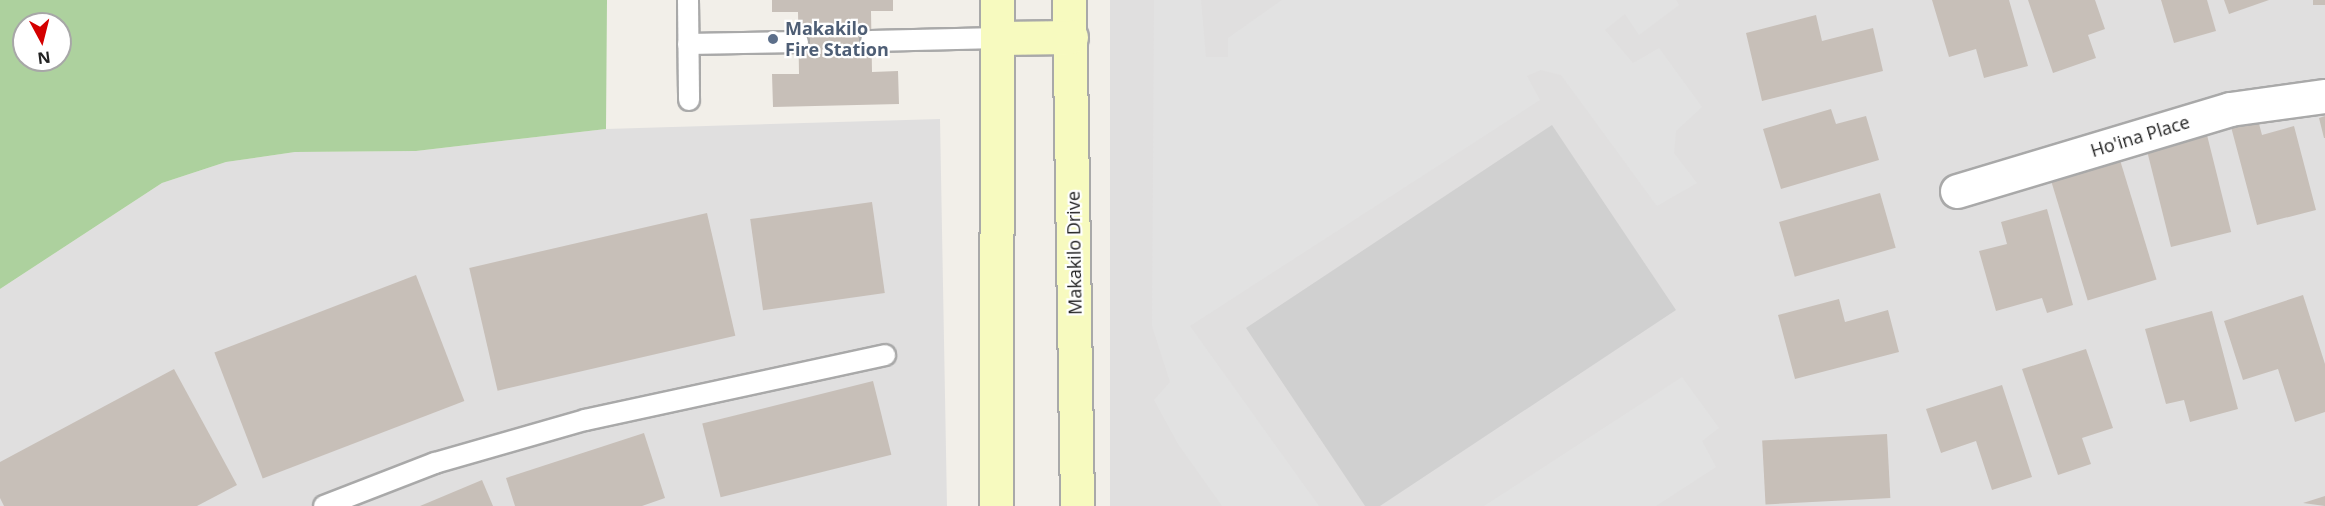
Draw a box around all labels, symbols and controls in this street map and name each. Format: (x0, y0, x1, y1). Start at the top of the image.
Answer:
north arrow (12, 12, 72, 72)
place label: Makakilo Fire Station (785, 18, 889, 60)
marker: Makakilo Fire Station (766, 32, 780, 46)
text: N (36, 46, 52, 70)
street label: Ho'ina Place (2088, 111, 2192, 161)
street label: Makakilo Drive (1062, 191, 1086, 315)

